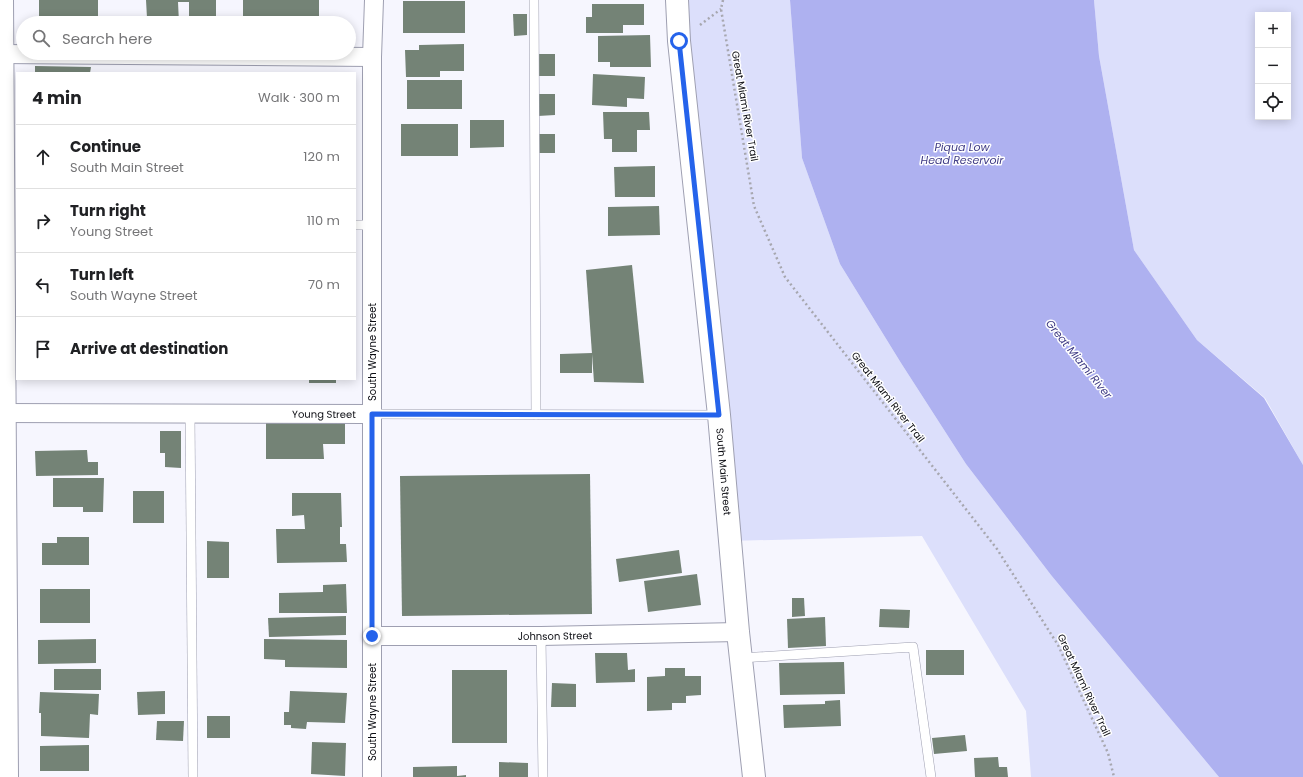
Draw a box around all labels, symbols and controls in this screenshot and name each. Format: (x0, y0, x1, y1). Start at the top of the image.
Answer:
map controls (1255, 12, 1291, 120)
button: + (1255, 12, 1291, 48)
search box (16, 16, 356, 60)
icon: search (30, 27, 52, 49)
text: Search here (62, 28, 152, 49)
route start (670, 32, 688, 50)
button: − (1255, 48, 1291, 84)
street label: Great Miami River Trail (728, 50, 762, 162)
button: locate (1255, 84, 1291, 120)
text: 4 min (32, 86, 82, 110)
text: Walk · 300 m (258, 88, 340, 107)
text: Continue (70, 136, 141, 157)
water label: Piqua Low Head Reservoir (921, 139, 1004, 168)
icon: ahead (32, 146, 54, 168)
text: 120 m (303, 147, 340, 166)
text: South Main Street (70, 158, 184, 177)
text: Turn right (70, 200, 146, 221)
icon: right (32, 210, 54, 232)
text: 110 m (307, 211, 340, 230)
text: Young Street (70, 222, 153, 241)
text: Turn left (70, 264, 134, 285)
icon: left (32, 274, 54, 296)
text: 70 m (308, 275, 340, 294)
text: South Wayne Street (70, 286, 198, 305)
street label: South Wayne Street (365, 303, 380, 401)
water label: Great Miami River (1042, 316, 1116, 403)
icon: arrive (32, 338, 54, 360)
text: Arrive at destination (70, 338, 228, 359)
street label: Great Miami River Trail (848, 348, 928, 446)
street label: Young Street (292, 406, 356, 421)
street label: South Main Street (713, 427, 735, 516)
route end (363, 627, 381, 645)
street label: Johnson Street (518, 627, 593, 644)
street label: Great Miami River Trail (1054, 631, 1114, 739)
street label: South Wayne Street (365, 663, 380, 761)

